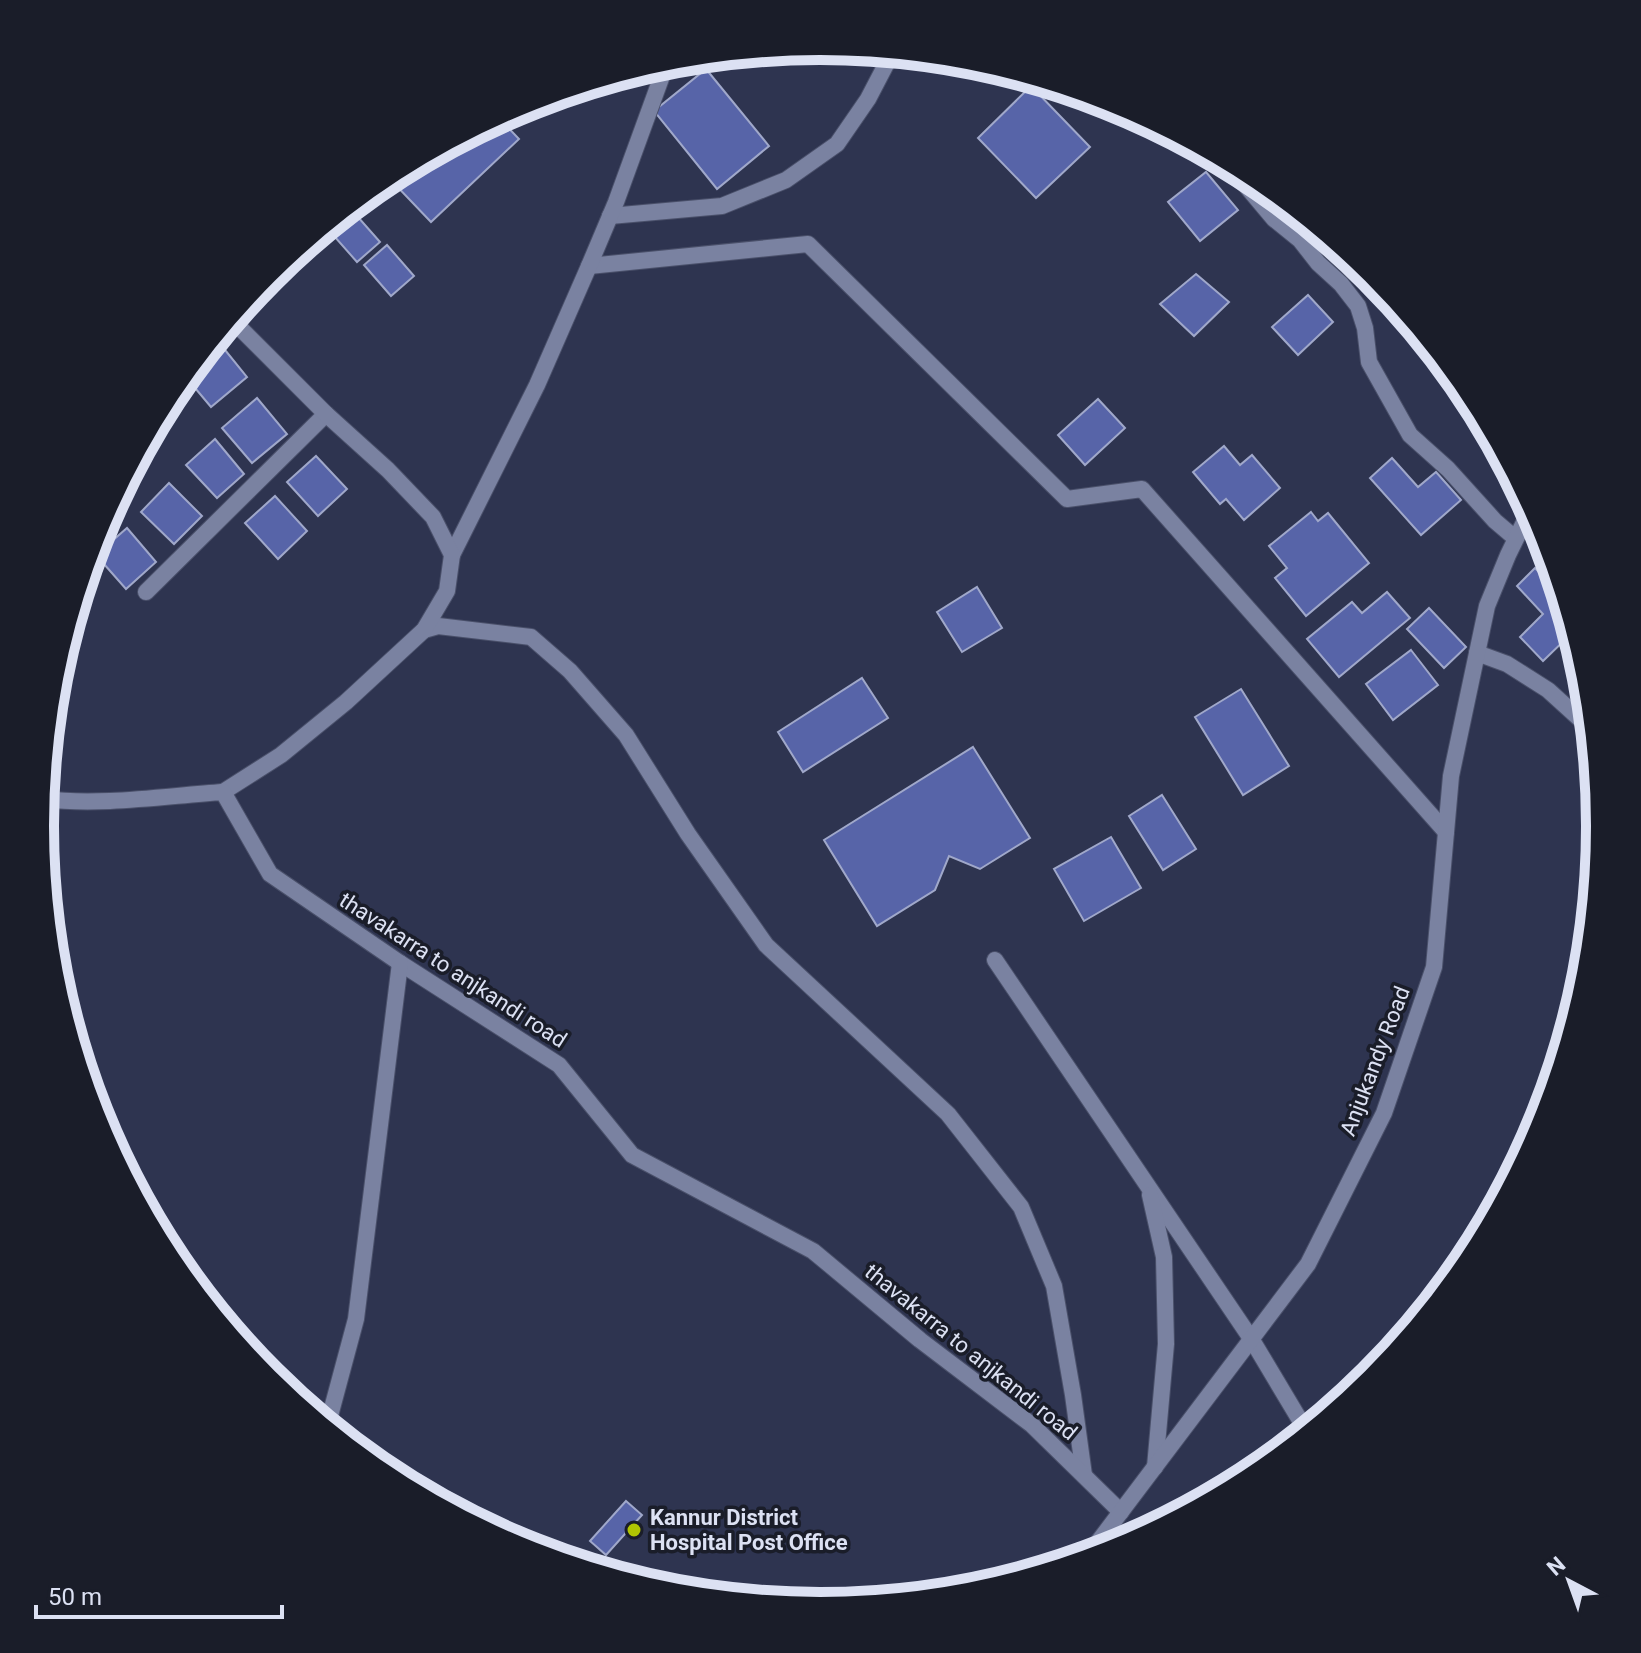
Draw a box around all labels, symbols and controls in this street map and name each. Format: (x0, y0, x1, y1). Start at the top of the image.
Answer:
street label: thavakarra to anjkandi road (335, 887, 571, 1053)
street label: Anjukandy Road (1335, 983, 1415, 1139)
street label: thavakarra to anjkandi road (860, 1259, 1082, 1445)
place label: Kannur District Hospital Post Office (650, 1505, 848, 1555)
marker: Kannur District Hospital Post Office (625, 1521, 643, 1539)
north arrow (1529, 1541, 1609, 1621)
text: N (1542, 1552, 1570, 1581)
scale bar (36, 1569, 282, 1619)
text: 50 m (48, 1583, 102, 1611)

